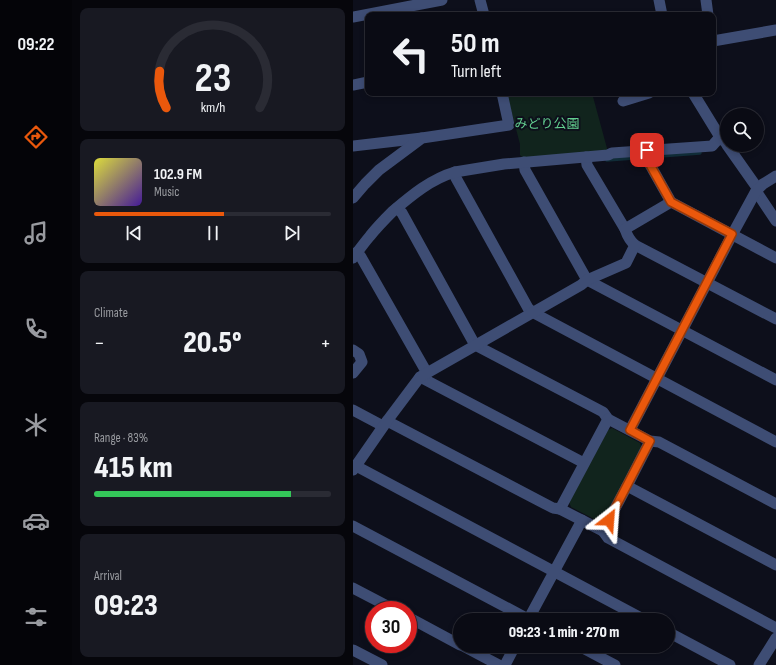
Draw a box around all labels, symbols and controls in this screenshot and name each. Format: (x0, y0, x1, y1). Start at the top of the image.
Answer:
text: 50 m (451, 27, 500, 60)
icon: left (385, 28, 437, 80)
text: 09:22 (18, 34, 54, 55)
text: 23 (194, 54, 231, 103)
text: Turn left (451, 61, 502, 82)
text: km/h (200, 98, 225, 115)
map controls (720, 108, 764, 152)
button: search (720, 108, 764, 152)
park label: みどり公園 (514, 116, 580, 132)
icon: directions (22, 123, 50, 151)
pin (630, 133, 664, 167)
icon: arrive (636, 139, 658, 161)
text: 102.9 FM (154, 165, 202, 184)
text: Music (154, 184, 179, 200)
icon: music (22, 219, 50, 247)
icon: previous (123, 222, 145, 244)
icon: pause (202, 222, 224, 244)
icon: next (281, 222, 303, 244)
text: Climate (94, 305, 128, 321)
icon: phone (22, 315, 50, 343)
text: 20.5° (183, 325, 242, 361)
text: − (94, 330, 105, 357)
text: + (320, 330, 331, 357)
icon: climate (22, 411, 50, 439)
text: Range · 83% (94, 430, 148, 446)
text: 415 km (94, 450, 173, 486)
position arrow (588, 499, 630, 541)
icon: car (22, 507, 50, 535)
text: Arrival (94, 568, 122, 584)
text: 09:23 (94, 588, 158, 624)
speed limit sign: 30 (365, 601, 417, 653)
icon: filters (22, 603, 50, 631)
text: 09:23 · 1 min · 270 m (509, 623, 619, 642)

